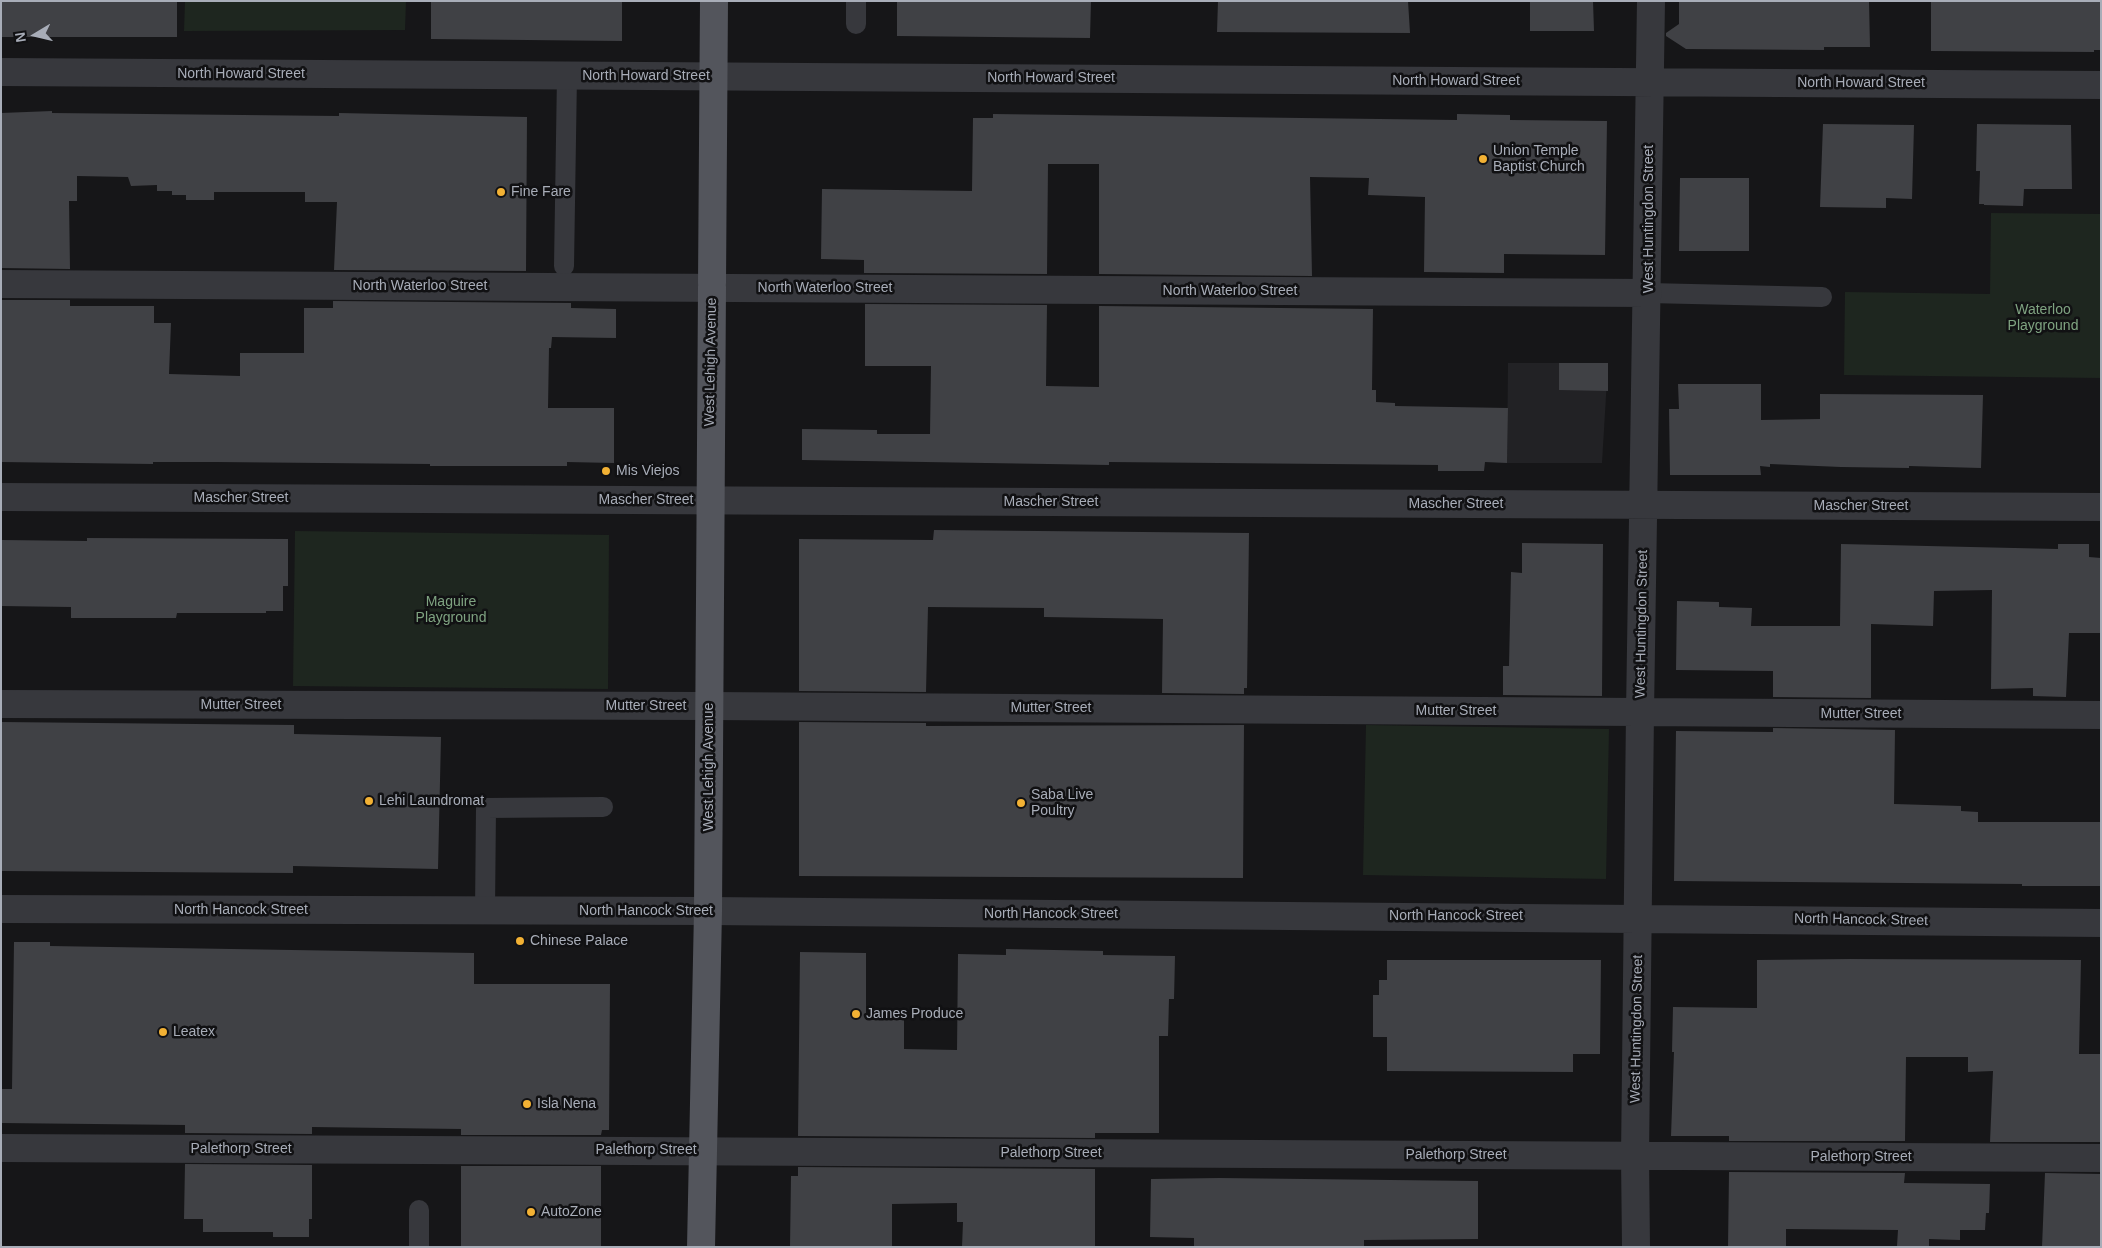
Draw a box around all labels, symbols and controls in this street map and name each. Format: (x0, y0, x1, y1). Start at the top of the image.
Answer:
north arrow (10, 10, 60, 60)
text: N (11, 31, 29, 44)
street label: North Howard Street (177, 66, 305, 82)
street label: North Howard Street (582, 68, 710, 84)
street label: North Howard Street (987, 70, 1115, 86)
street label: North Howard Street (1392, 73, 1520, 89)
street label: North Howard Street (1797, 75, 1925, 91)
place label: Union Temple Baptist Church (1493, 143, 1585, 176)
street label: West Huntingdon Street (1641, 145, 1657, 293)
marker: Union Temple Baptist Church (1477, 153, 1489, 165)
place label: Fine Fare (511, 184, 571, 200)
marker: Fine Fare (495, 186, 507, 198)
street label: North Waterloo Street (353, 278, 487, 294)
street label: North Waterloo Street (758, 280, 892, 296)
street label: North Waterloo Street (1163, 283, 1297, 299)
street label: West Lehigh Avenue (701, 298, 721, 426)
park label: Waterloo Playground (2008, 302, 2078, 334)
place label: Mis Viejos (616, 463, 680, 479)
marker: Mis Viejos (600, 465, 612, 477)
street label: Mascher Street (194, 490, 288, 506)
street label: Mascher Street (599, 492, 693, 508)
street label: Mascher Street (1004, 494, 1098, 510)
street label: Mascher Street (1409, 496, 1503, 512)
street label: Mascher Street (1814, 498, 1908, 514)
street label: West Huntingdon Street (1632, 550, 1652, 698)
park label: Maguire Playground (416, 594, 486, 626)
street label: Mutter Street (201, 697, 281, 713)
street label: Mutter Street (606, 698, 686, 714)
street label: Mutter Street (1011, 700, 1091, 716)
street label: West Lehigh Avenue (701, 703, 717, 831)
street label: Mutter Street (1416, 703, 1496, 719)
street label: Mutter Street (1821, 706, 1901, 722)
place label: Saba Live Poultry (1031, 787, 1093, 820)
place label: Lehi Laundromat (379, 793, 484, 809)
marker: Lehi Laundromat (363, 795, 375, 807)
marker: Saba Live Poultry (1015, 797, 1027, 809)
street label: North Hancock Street (174, 902, 308, 918)
street label: North Hancock Street (579, 903, 713, 919)
street label: North Hancock Street (984, 906, 1118, 922)
street label: North Hancock Street (1389, 908, 1523, 924)
street label: North Hancock Street (1794, 910, 1928, 930)
place label: Chinese Palace (530, 933, 628, 949)
marker: Chinese Palace (514, 935, 526, 947)
street label: West Huntingdon Street (1627, 955, 1647, 1103)
place label: James Produce (866, 1006, 963, 1022)
marker: James Produce (850, 1008, 862, 1020)
place label: Leatex (173, 1024, 215, 1040)
marker: Leatex (157, 1026, 169, 1038)
place label: Isla Nena (537, 1096, 596, 1112)
marker: Isla Nena (521, 1098, 533, 1110)
street label: Palethorp Street (190, 1141, 292, 1157)
street label: Palethorp Street (595, 1142, 697, 1158)
street label: Palethorp Street (1000, 1145, 1102, 1161)
street label: Palethorp Street (1405, 1147, 1507, 1163)
street label: Palethorp Street (1810, 1149, 1912, 1165)
place label: AutoZone (541, 1204, 602, 1220)
marker: AutoZone (525, 1206, 537, 1218)

